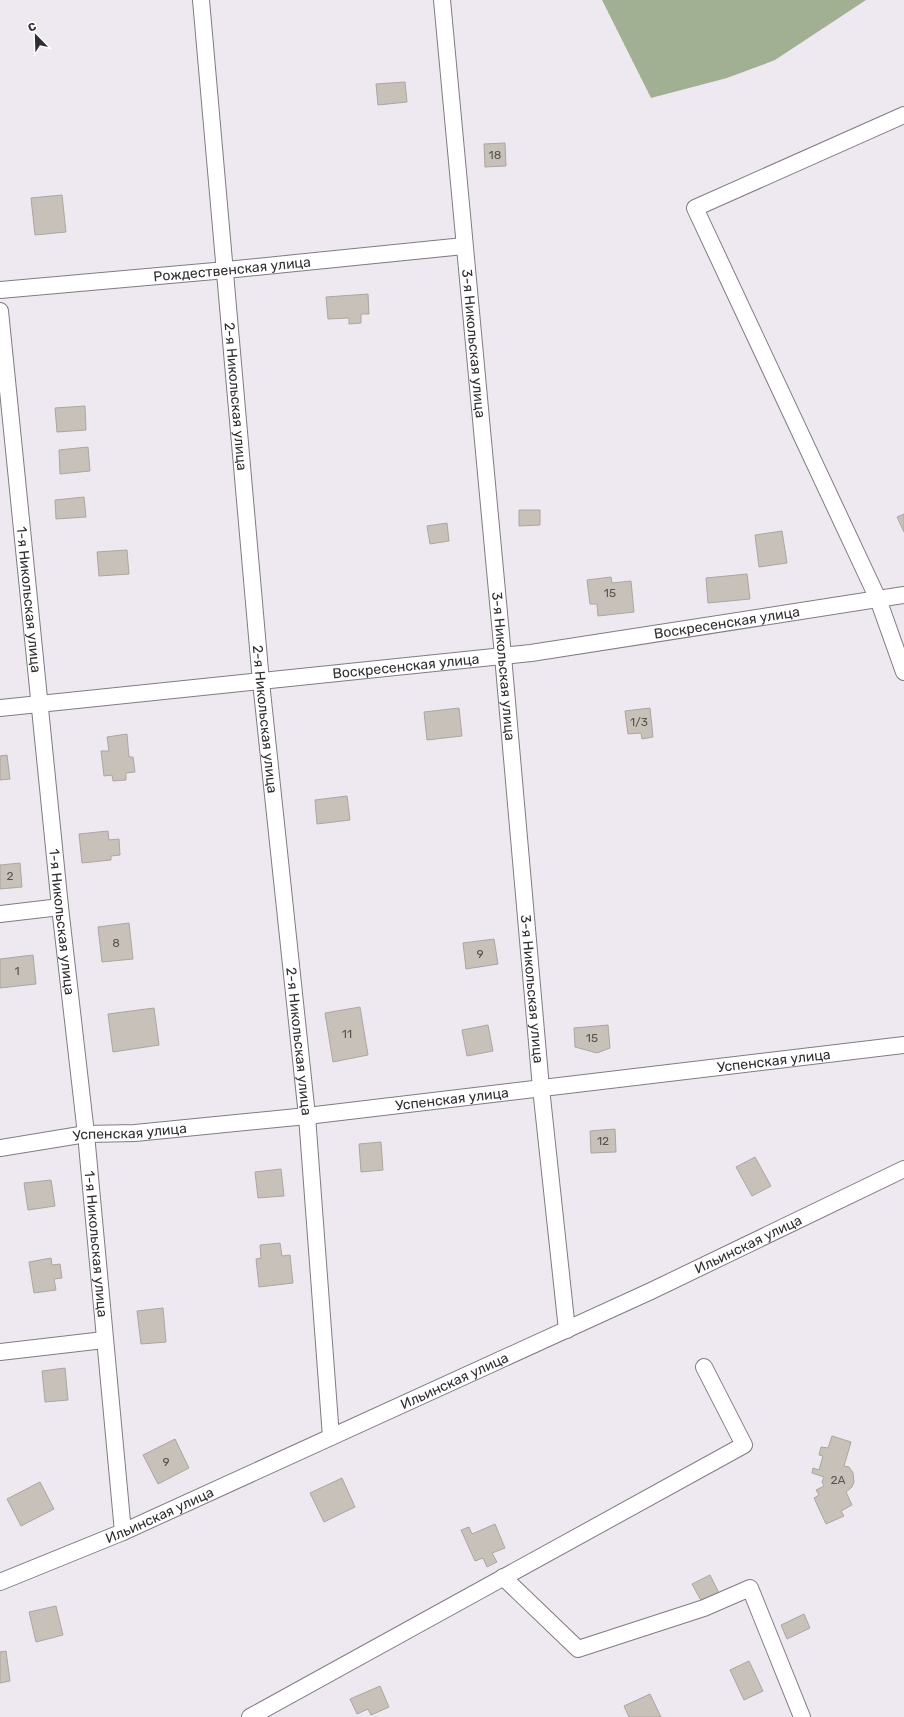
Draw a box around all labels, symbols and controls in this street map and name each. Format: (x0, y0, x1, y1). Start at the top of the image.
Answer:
north arrow (16, 16, 56, 56)
text: С (26, 20, 39, 35)
house number: 18 (489, 148, 501, 162)
street label: Рождественская улица (153, 254, 312, 285)
street label: 3-я Никольская улица (458, 268, 489, 419)
street label: 2-я Никольская улица (220, 322, 250, 471)
street label: 1-я Никольская улица (13, 526, 44, 674)
house number: 15 (604, 586, 616, 600)
street label: 3-я Никольская улица (488, 591, 518, 741)
street label: Воскресенская улица (653, 603, 801, 643)
street label: 2-я Никольская улица (249, 644, 281, 794)
street label: Воскресенская улица (332, 650, 480, 683)
house number: 1/3 (630, 715, 648, 729)
street label: 1-я Никольская улица (45, 848, 78, 996)
house number: 2 (6, 869, 14, 883)
street label: 3-я Никольская улица (517, 914, 547, 1064)
house number: 8 (112, 936, 120, 950)
house number: 9 (476, 947, 484, 961)
house number: 1 (14, 964, 20, 978)
street label: 2-я Никольская улица (282, 966, 315, 1116)
house number: 11 (342, 1027, 352, 1041)
house number: 15 (586, 1031, 598, 1045)
street label: Успенская улица (716, 1046, 831, 1076)
street label: Успенская улица (394, 1084, 510, 1114)
street label: Успенская улица (72, 1120, 188, 1145)
house number: 12 (597, 1134, 609, 1148)
street label: 1-я Никольская улица (80, 1170, 111, 1318)
street label: Ильинская улица (692, 1212, 805, 1278)
street label: Ильинская улица (398, 1349, 511, 1413)
house number: 9 (162, 1455, 170, 1469)
house number: 2А (830, 1473, 846, 1487)
street label: Ильинская улица (103, 1484, 217, 1547)

